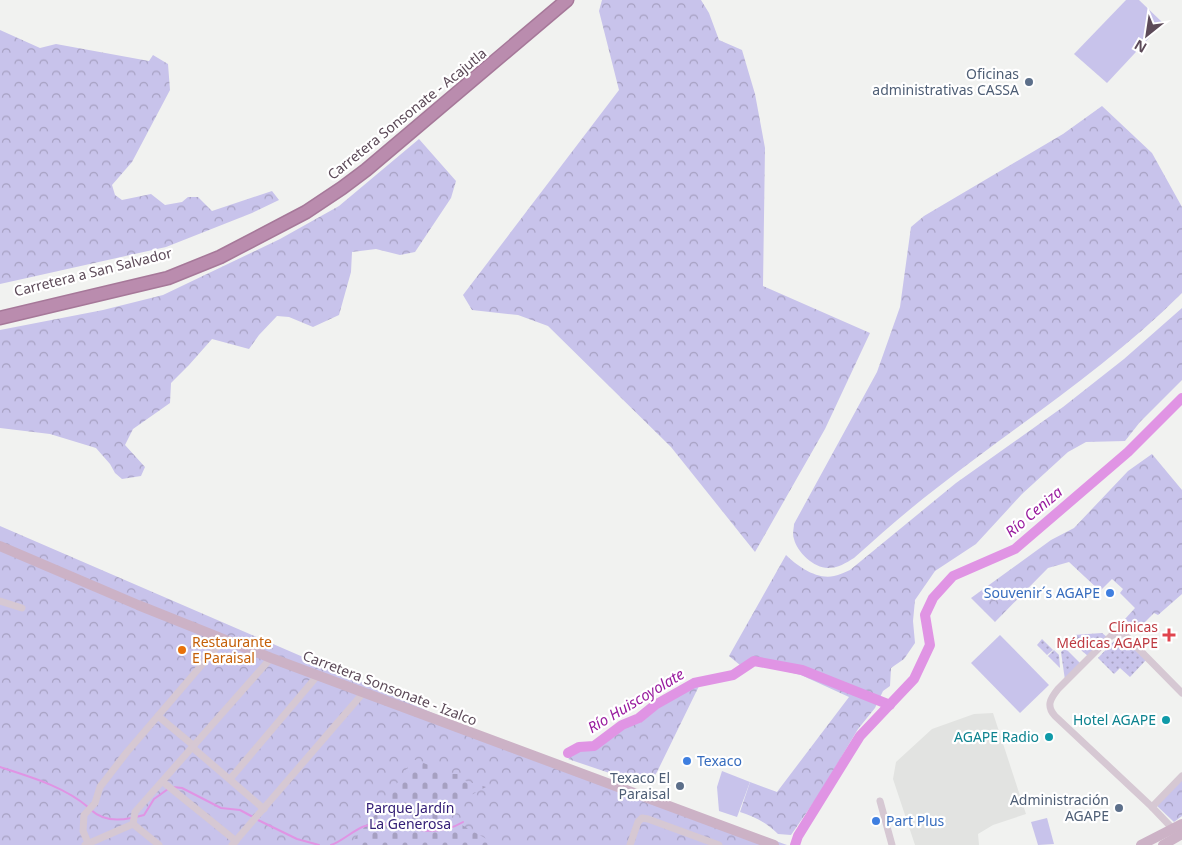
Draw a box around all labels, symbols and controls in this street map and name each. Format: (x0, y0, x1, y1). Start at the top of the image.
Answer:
north arrow (1122, 10, 1172, 60)
text: N (1131, 36, 1150, 58)
street label: Carretera Sonsonate - Acajutla (323, 43, 490, 184)
place label: Oficinas administrativas CASSA (872, 64, 1019, 99)
marker: Oficinas administrativas CASSA (1023, 76, 1035, 88)
street label: Carretera a San Salvador (12, 243, 174, 300)
water label: Río Ceniza (1001, 481, 1067, 541)
place label: Souvenir´s AGAPE (984, 583, 1100, 602)
marker: Souvenir´s AGAPE (1104, 587, 1116, 599)
place label: Clínicas Médicas AGAPE (1056, 617, 1158, 652)
marker: Clínicas Médicas AGAPE (1162, 628, 1176, 642)
place label: Restaurante E Paraisal (192, 632, 272, 667)
marker: Restaurante E Paraisal (176, 644, 188, 656)
street label: Carretera Sonsonate - Izalco (300, 646, 480, 730)
water label: Río Huiscoyolate (583, 663, 688, 737)
place label: Hotel AGAPE (1073, 710, 1156, 729)
marker: Hotel AGAPE (1160, 714, 1172, 726)
place label: AGAPE Radio (954, 727, 1039, 746)
marker: AGAPE Radio (1043, 731, 1055, 743)
place label: Texaco (697, 751, 742, 770)
marker: Texaco (681, 755, 693, 767)
place label: Texaco El Paraisal (610, 768, 670, 803)
marker: Texaco El Paraisal (674, 780, 686, 792)
place label: Administración AGAPE (1010, 790, 1109, 825)
park label: Parque Jardín La Generosa (366, 798, 454, 833)
marker: Administración AGAPE (1113, 802, 1125, 814)
place label: Part Plus (886, 811, 945, 830)
marker: Part Plus (870, 815, 882, 827)

